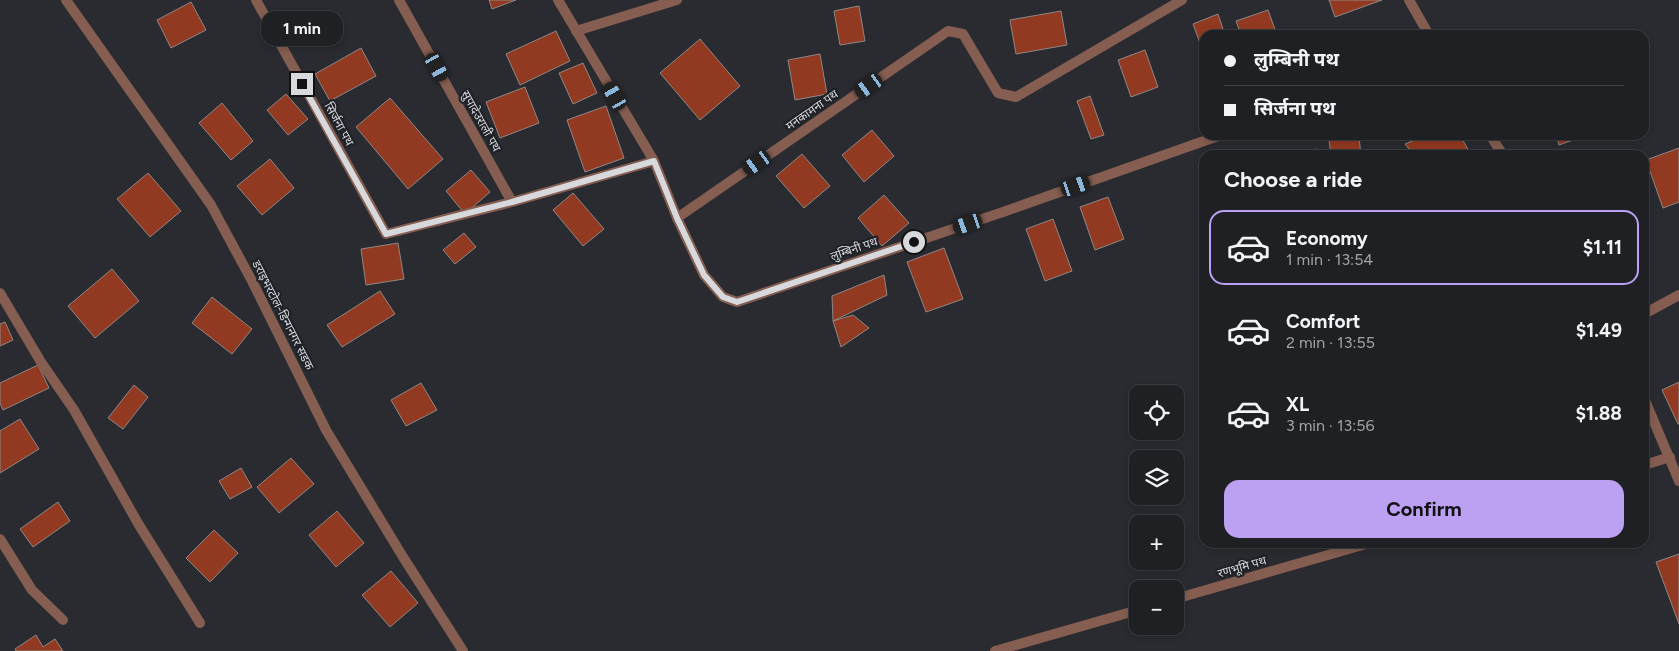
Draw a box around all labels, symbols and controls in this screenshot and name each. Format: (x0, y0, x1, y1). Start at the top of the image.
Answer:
callout: 1 min (261, 12, 343, 46)
text: 1 min (283, 19, 321, 38)
text: लुम्बिनी पथ (1254, 48, 1339, 71)
car (423, 50, 450, 84)
car (852, 71, 885, 101)
route end (291, 73, 313, 95)
car (601, 79, 628, 113)
street label: मनकामना पथ (783, 87, 841, 133)
street label: सुपादेउराली पथ (458, 88, 505, 155)
text: सिर्जना पथ (1254, 97, 1336, 120)
street label: सिर्जना पथ (321, 99, 358, 148)
car (740, 148, 773, 178)
text: Choose a ride (1224, 166, 1362, 193)
car (1059, 174, 1092, 198)
car (951, 212, 984, 236)
icon: car (1226, 225, 1271, 270)
text: Economy (1286, 227, 1368, 250)
route start (903, 231, 925, 253)
street label: लुम्बिनी पथ (828, 233, 880, 265)
text: $1.11 (1583, 236, 1622, 259)
text: 1 min · 13:54 (1286, 250, 1373, 269)
street label: डराइभरटोल-डिन्गनगर सडक (249, 257, 318, 373)
icon: car (1226, 308, 1271, 353)
text: Comfort (1286, 310, 1361, 333)
text: $1.49 (1576, 319, 1622, 342)
text: 2 min · 13:55 (1286, 333, 1375, 352)
map controls (1129, 385, 1184, 635)
button: locate (1129, 385, 1184, 440)
icon: car (1226, 391, 1271, 436)
text: XL (1286, 393, 1309, 416)
text: $1.88 (1575, 402, 1622, 425)
text: 3 min · 13:56 (1286, 416, 1375, 435)
button: layers (1129, 450, 1184, 505)
button: Confirm (1224, 480, 1624, 538)
button: + (1129, 515, 1184, 570)
street label: रणभूमि पथ (1216, 552, 1268, 582)
button: − (1129, 580, 1184, 635)

